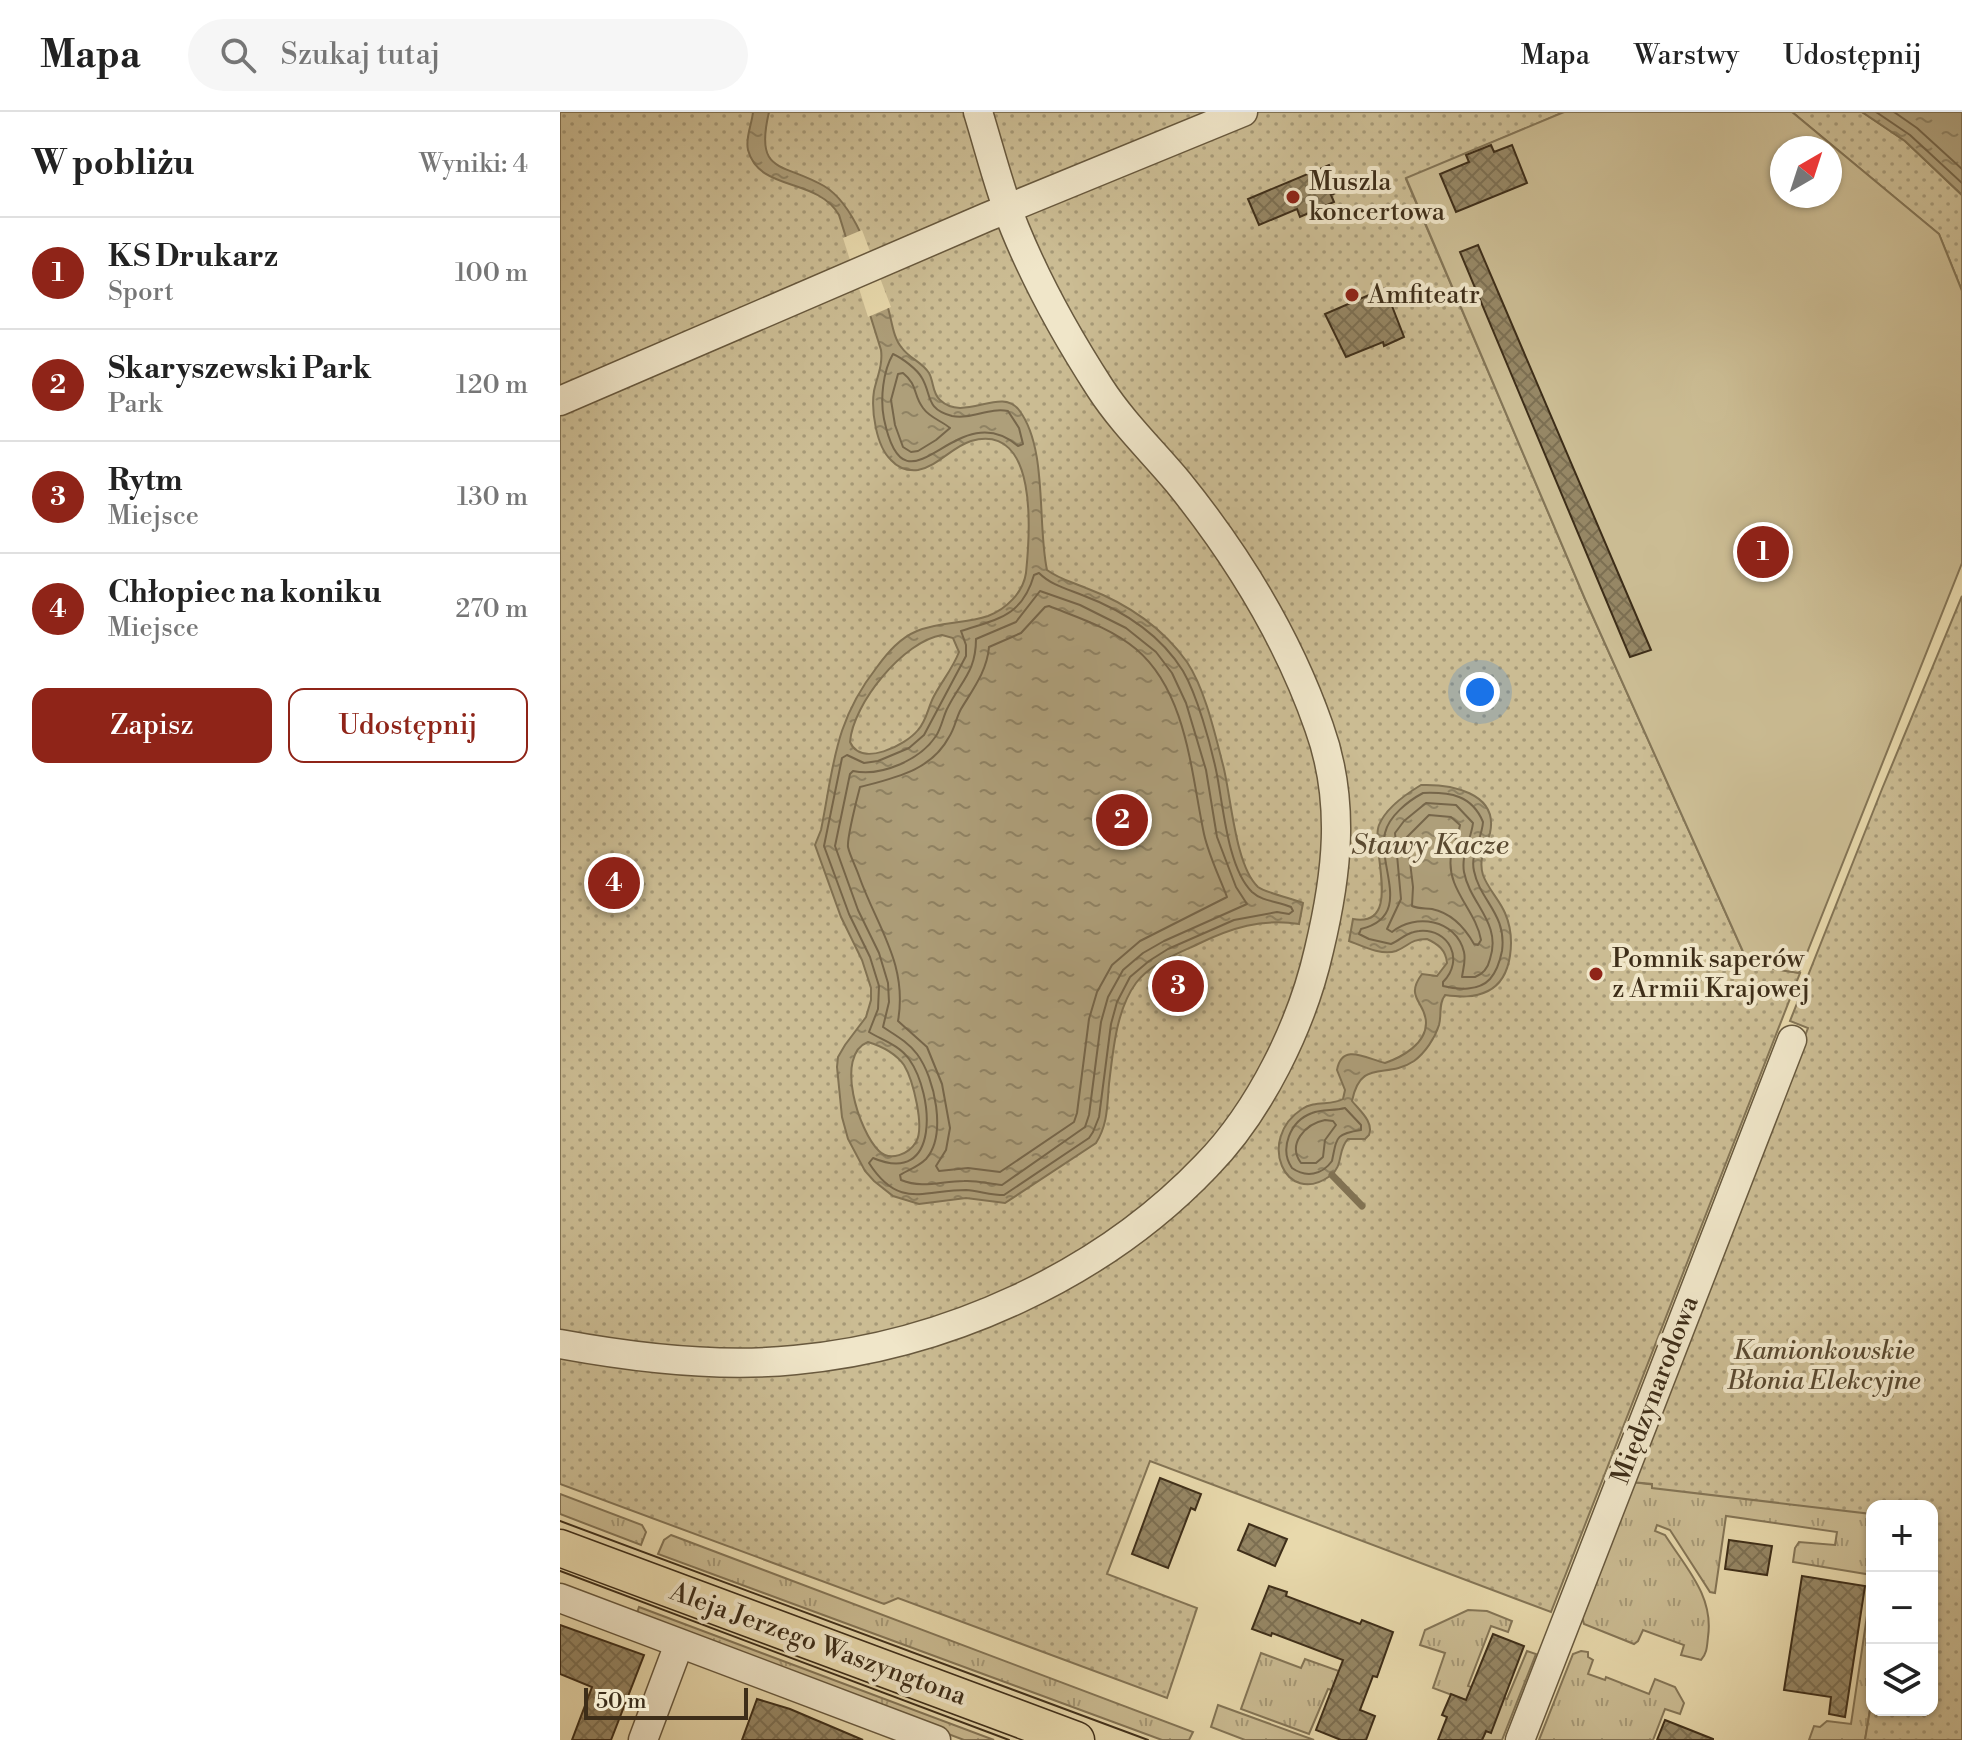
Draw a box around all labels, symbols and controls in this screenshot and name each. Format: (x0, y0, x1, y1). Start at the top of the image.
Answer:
search box (188, 19, 748, 91)
text: Mapa (40, 32, 140, 79)
icon: search (216, 33, 260, 77)
text: Szukaj tutaj (280, 36, 441, 74)
text: Mapa (1521, 38, 1590, 73)
text: Warstwy (1634, 38, 1739, 73)
text: Udostępnij (1783, 38, 1922, 73)
north arrow (1770, 136, 1842, 208)
text: W pobliżu (32, 143, 194, 185)
text: Wyniki: 4 (419, 148, 528, 180)
place label: Muszla koncertowa (1309, 166, 1446, 228)
marker: Muszla koncertowa (1284, 188, 1302, 206)
text: KS Drukarz (108, 238, 278, 276)
text: 1 (52, 257, 64, 289)
text: 100 m (455, 257, 528, 289)
text: Sport (108, 276, 174, 308)
place label: Amfiteatr (1367, 279, 1480, 311)
marker: Amfiteatr (1343, 286, 1361, 304)
text: Skaryszewski Park (108, 350, 371, 388)
text: 2 (50, 369, 66, 401)
text: 120 m (456, 369, 528, 401)
text: Park (108, 388, 162, 420)
text: Rytm (108, 462, 183, 500)
text: 3 (50, 481, 66, 513)
text: 130 m (457, 481, 528, 513)
text: Miejsce (108, 500, 199, 532)
pin: 1 (1737, 522, 1789, 582)
text: Chłopiec na koniku (108, 574, 381, 612)
text: 4 (49, 593, 67, 625)
text: 270 m (455, 593, 528, 625)
text: Miejsce (108, 612, 199, 644)
your location (1460, 672, 1500, 712)
button: Zapisz (32, 688, 272, 763)
button: Udostępnij (288, 688, 528, 763)
pin: 2 (1096, 790, 1148, 850)
water label: Stawy Kacze (1351, 828, 1509, 863)
pin: 4 (588, 853, 640, 913)
place label: Pomnik saperów z Armii Krajowej (1612, 943, 1810, 1005)
pin: 3 (1152, 956, 1204, 1016)
marker: Pomnik saperów z Armii Krajowej (1587, 965, 1605, 983)
street label: Międzynarodowa (1604, 1291, 1706, 1489)
park label: Kamionkowskie Błonia Elekcyjne (1726, 1335, 1921, 1397)
map controls (1866, 1500, 1938, 1716)
button: + (1866, 1500, 1938, 1572)
button: − (1866, 1572, 1938, 1644)
street label: Aleja Jerzego Waszyngtona (665, 1575, 971, 1713)
button: layers (1866, 1644, 1938, 1716)
scale bar (584, 1684, 748, 1720)
text: 50 m (596, 1688, 647, 1715)

